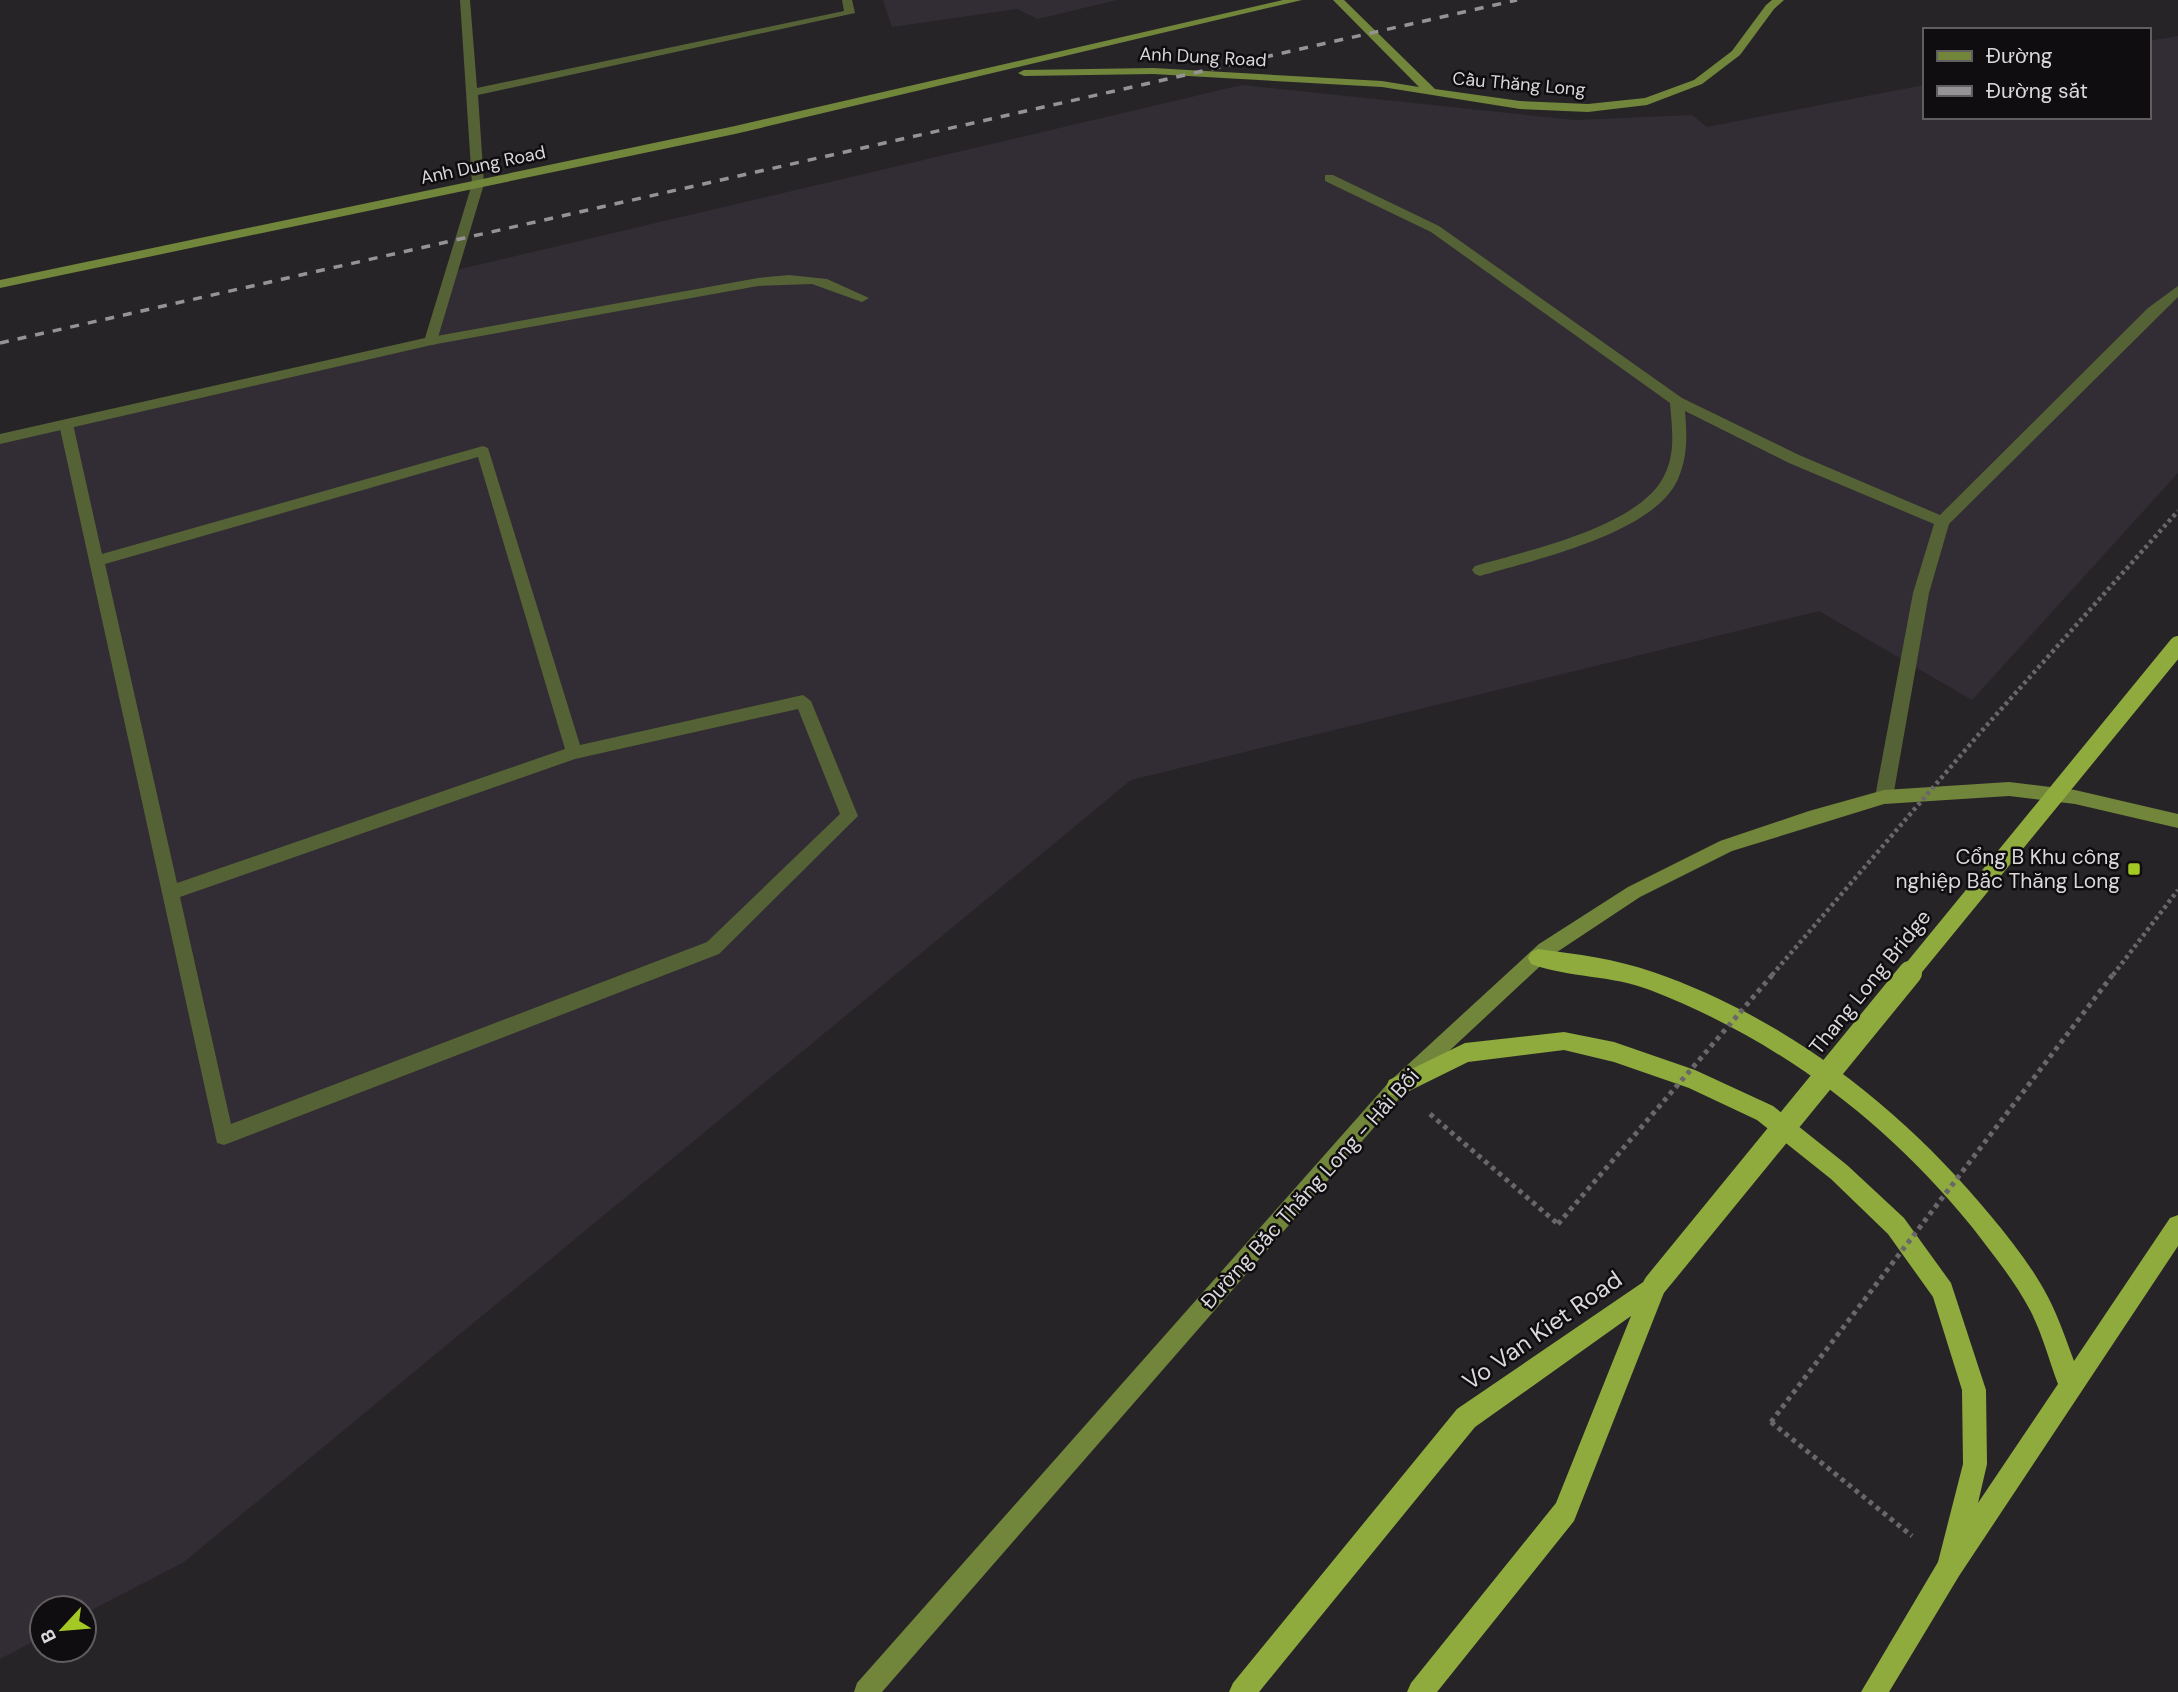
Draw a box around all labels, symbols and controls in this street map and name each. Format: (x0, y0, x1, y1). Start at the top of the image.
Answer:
legend (1923, 28, 2150, 119)
street label: Anh Dung Road (1139, 42, 1267, 72)
text: Đường (1986, 42, 2053, 70)
street label: Cầu Thăng Long (1452, 66, 1586, 102)
text: Đường sắt (1986, 77, 2088, 105)
street label: Anh Dung Road (418, 140, 548, 190)
place label: Cổng B Khu công nghiệp Bắc Thăng Long (1896, 843, 2120, 895)
marker: Cổng B Khu công nghiệp Bắc Thăng Long (2126, 861, 2142, 877)
street label: Thang Long Bridge (1803, 904, 1937, 1060)
street label: Đường Bắc Thăng Long - Hải Bối (1194, 1063, 1426, 1315)
street label: Vo Van Kiet Road (1456, 1263, 1628, 1397)
north arrow (28, 1594, 98, 1664)
text: B (34, 1625, 62, 1647)

